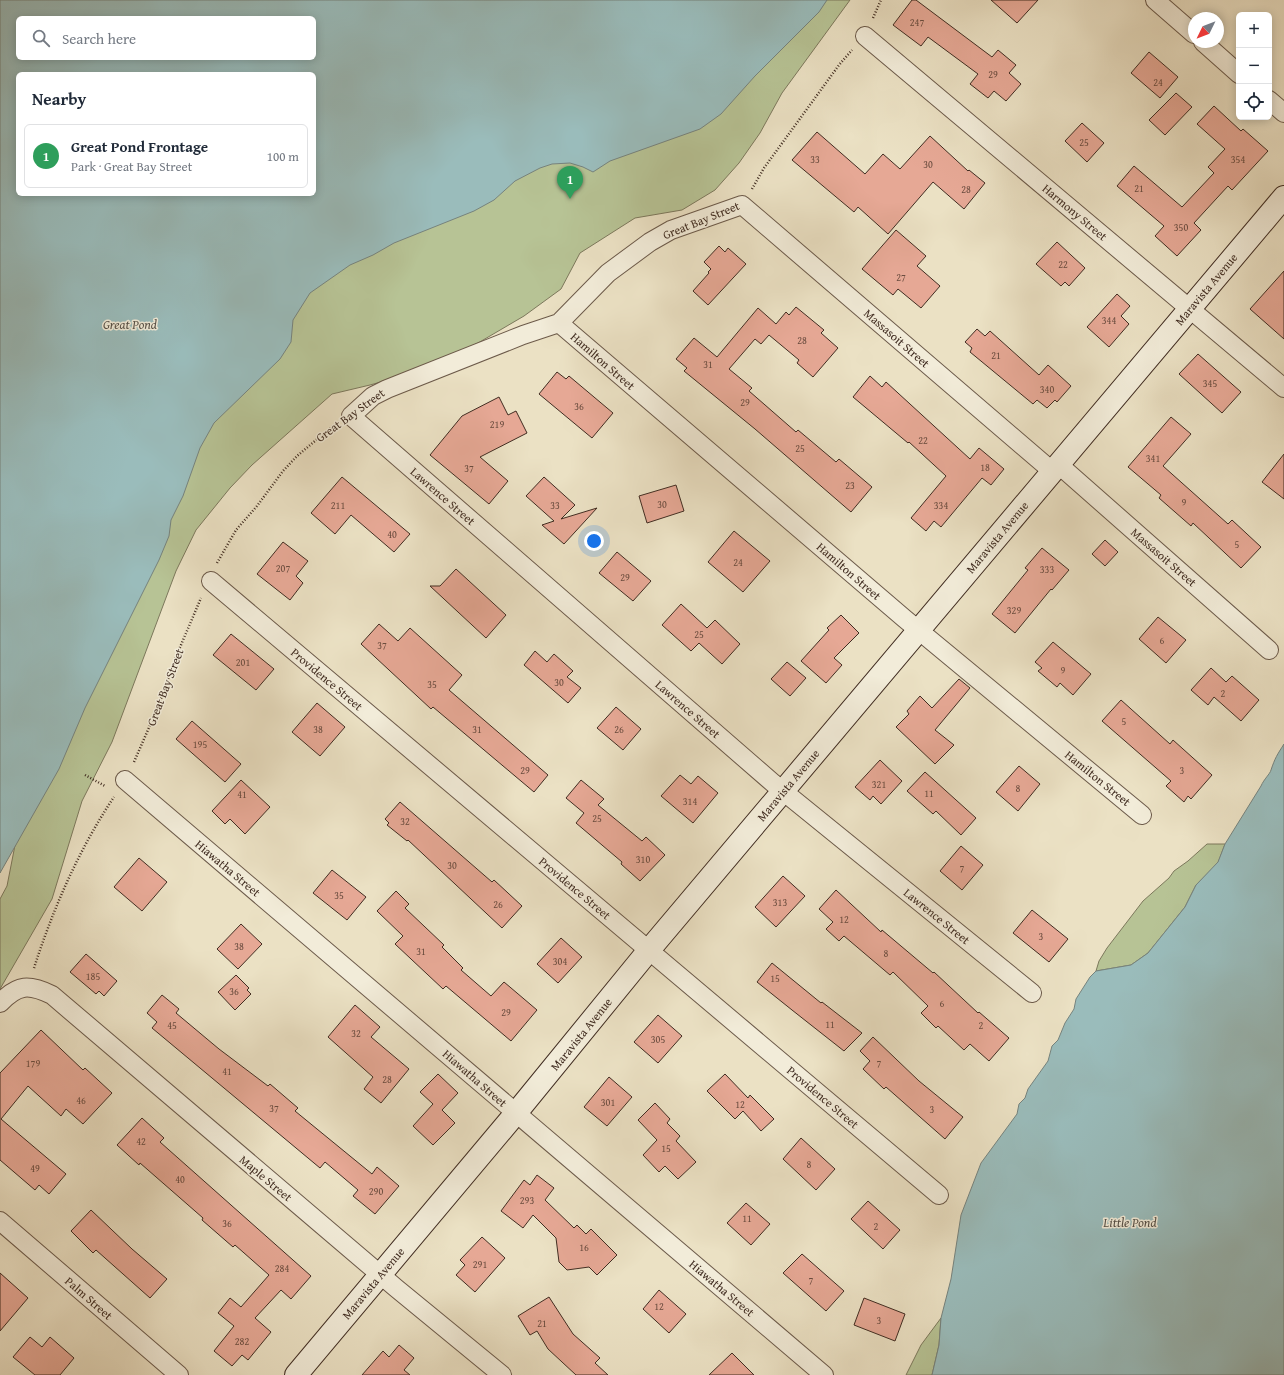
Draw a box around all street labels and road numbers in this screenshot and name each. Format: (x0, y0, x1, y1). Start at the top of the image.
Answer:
street label: Harmony Street (1039, 180, 1112, 245)
street label: Great Bay Street (660, 197, 743, 243)
street label: Maravista Avenue (1171, 249, 1241, 329)
street label: Massasoit Street (860, 305, 934, 372)
street label: Hamilton Street (567, 328, 639, 394)
street label: Great Bay Street (312, 384, 389, 446)
street label: Lawrence Street (407, 463, 480, 529)
street label: Maravista Avenue (962, 497, 1032, 577)
street label: Massasoit Street (1127, 524, 1201, 591)
street label: Hamilton Street (813, 538, 885, 604)
street label: Providence Street (287, 644, 367, 715)
street label: Great Bay Street (142, 645, 188, 728)
street label: Lawrence Street (652, 676, 725, 742)
street label: Maravista Avenue (753, 745, 823, 825)
street label: Hamilton Street (1061, 746, 1135, 810)
street label: Hiawatha Street (192, 836, 265, 901)
street label: Providence Street (535, 853, 615, 924)
street label: Lawrence Street (900, 884, 974, 949)
street label: Maravista Avenue (546, 994, 616, 1074)
street label: Hiawatha Street (439, 1045, 512, 1111)
street label: Providence Street (783, 1062, 863, 1133)
street label: Maple Street (236, 1151, 297, 1206)
street label: Maravista Avenue (338, 1243, 408, 1323)
street label: Hiawatha Street (686, 1256, 759, 1321)
street label: Palm Street (61, 1272, 117, 1324)

